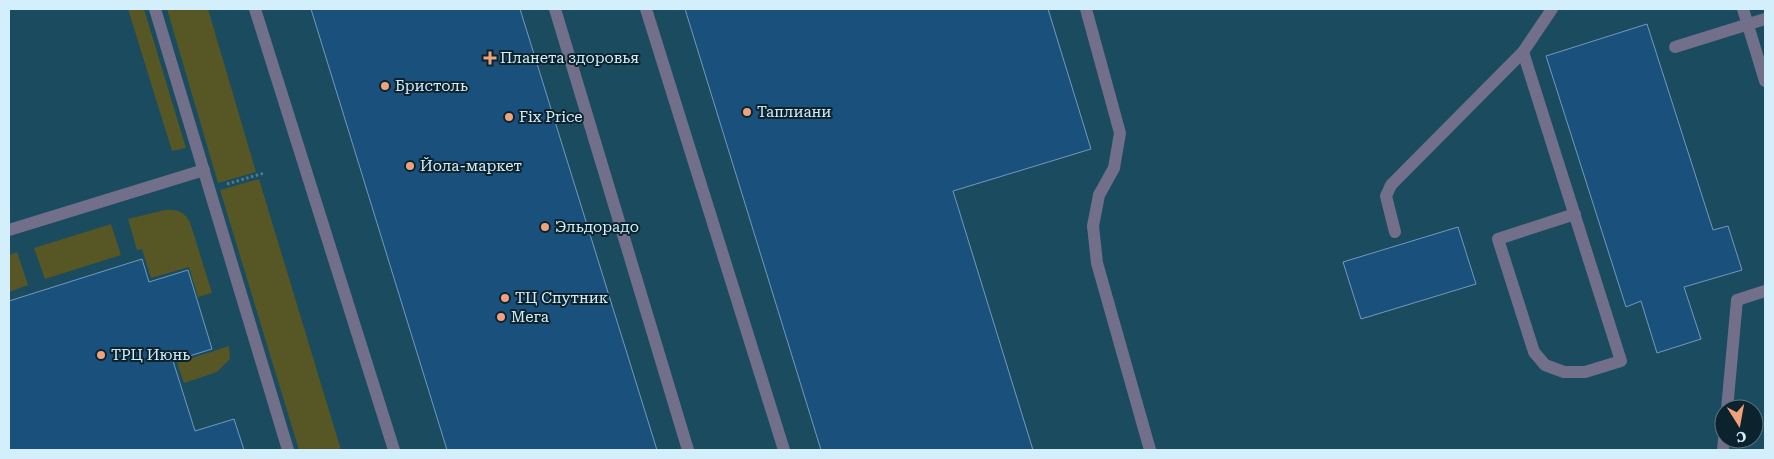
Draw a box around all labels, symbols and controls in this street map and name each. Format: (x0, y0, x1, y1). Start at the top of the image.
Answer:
place label: Планета здоровья (500, 49, 639, 67)
marker: Планета здоровья (484, 52, 496, 64)
place label: Бристоль (395, 77, 468, 95)
marker: Бристоль (379, 80, 391, 92)
place label: Таплиани (757, 103, 831, 121)
marker: Таплиани (741, 106, 753, 118)
place label: Fix Price (519, 108, 583, 126)
marker: Fix Price (503, 111, 515, 123)
place label: Йола-маркет (420, 157, 522, 175)
marker: Йола-маркет (404, 160, 416, 172)
place label: Эльдорадо (555, 218, 639, 236)
marker: Эльдорадо (539, 221, 551, 233)
place label: ТЦ Спутник (515, 289, 609, 307)
marker: ТЦ Спутник (499, 292, 511, 304)
place label: Мега (511, 308, 549, 326)
marker: Мега (495, 311, 507, 323)
place label: ТРЦ Июнь (111, 346, 190, 364)
marker: ТРЦ Июнь (95, 349, 107, 361)
north arrow (1714, 399, 1764, 449)
text: С (1735, 428, 1748, 446)

